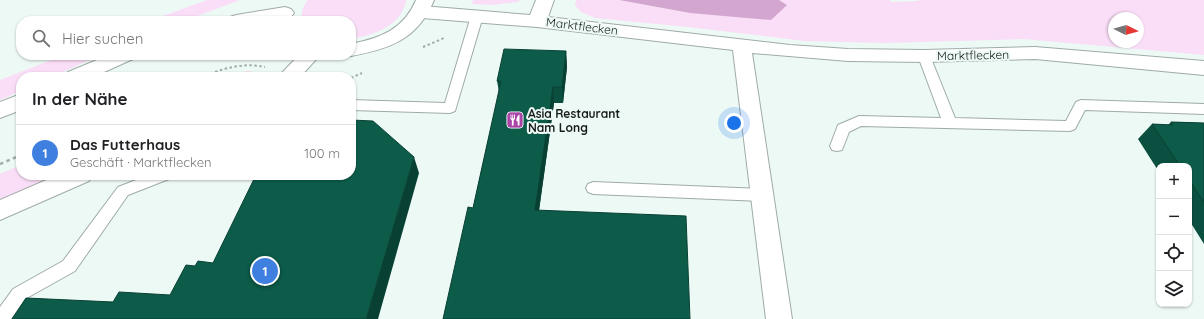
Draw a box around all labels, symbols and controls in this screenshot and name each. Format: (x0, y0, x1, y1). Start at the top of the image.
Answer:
north arrow (1108, 12, 1144, 48)
street label: Marktflecken (545, 14, 619, 38)
search box (16, 16, 356, 60)
icon: search (30, 27, 52, 49)
text: Hier suchen (62, 29, 143, 48)
street label: Marktflecken (937, 47, 1009, 63)
text: In der Nähe (32, 88, 128, 109)
place label: Asia Restaurant Nam Long (528, 106, 620, 135)
restaurant icon: Asia Restaurant Nam Long (505, 110, 525, 130)
your location (724, 113, 744, 133)
text: Das Futterhaus (70, 135, 180, 154)
text: 1 (42, 145, 48, 161)
text: 100 m (304, 145, 340, 161)
text: Geschäft · Marktflecken (70, 154, 212, 170)
map controls (1156, 163, 1192, 307)
button: + (1156, 163, 1192, 199)
button: − (1156, 199, 1192, 235)
button: locate (1156, 235, 1192, 271)
pin: 1 (252, 256, 278, 286)
button: layers (1156, 271, 1192, 307)

